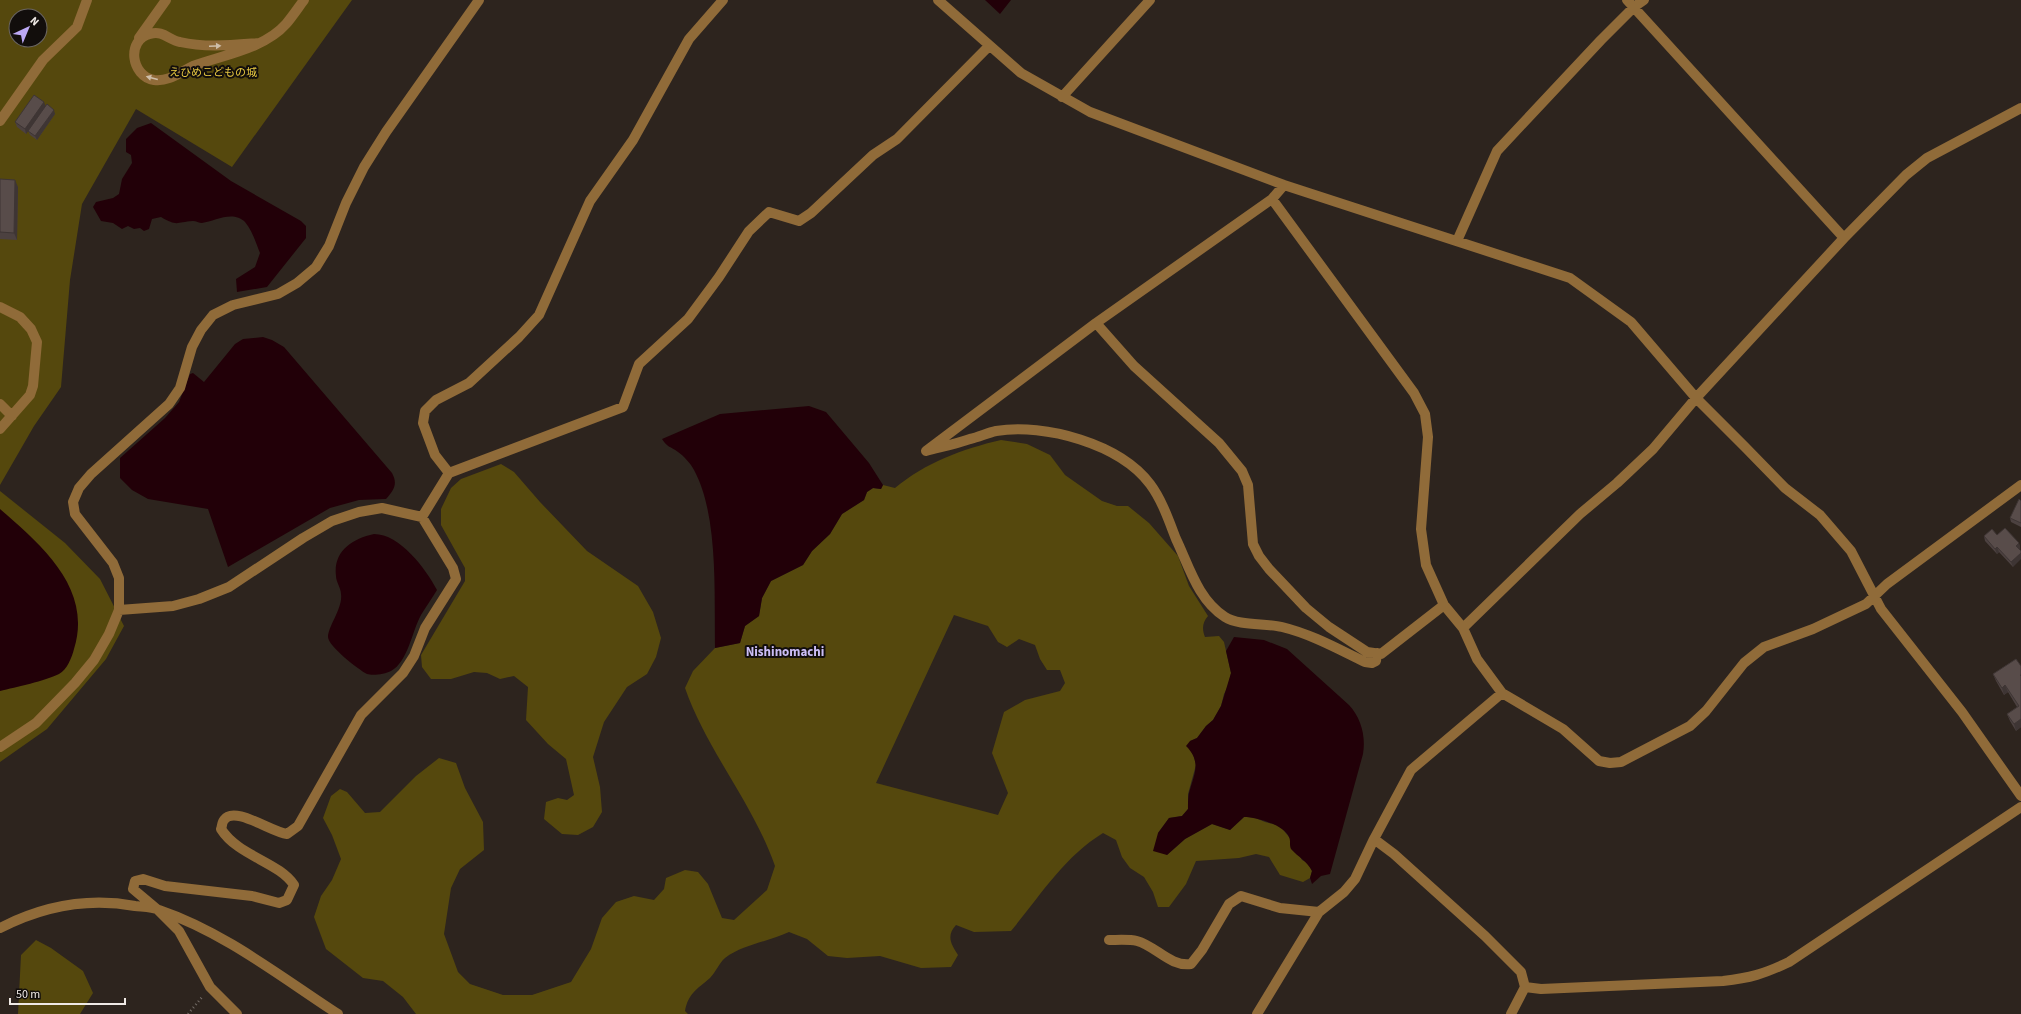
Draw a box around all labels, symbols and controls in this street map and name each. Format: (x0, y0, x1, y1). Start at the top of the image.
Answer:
north arrow (8, 8, 48, 48)
text: N (27, 13, 42, 29)
one-way arrow (209, 42, 221, 49)
park label: えひめこどもの城 (169, 65, 257, 80)
one-way arrow (146, 75, 159, 81)
district label: Nishinomachi (746, 643, 824, 661)
scale bar (10, 980, 125, 1006)
text: 50 m (16, 986, 40, 1003)

